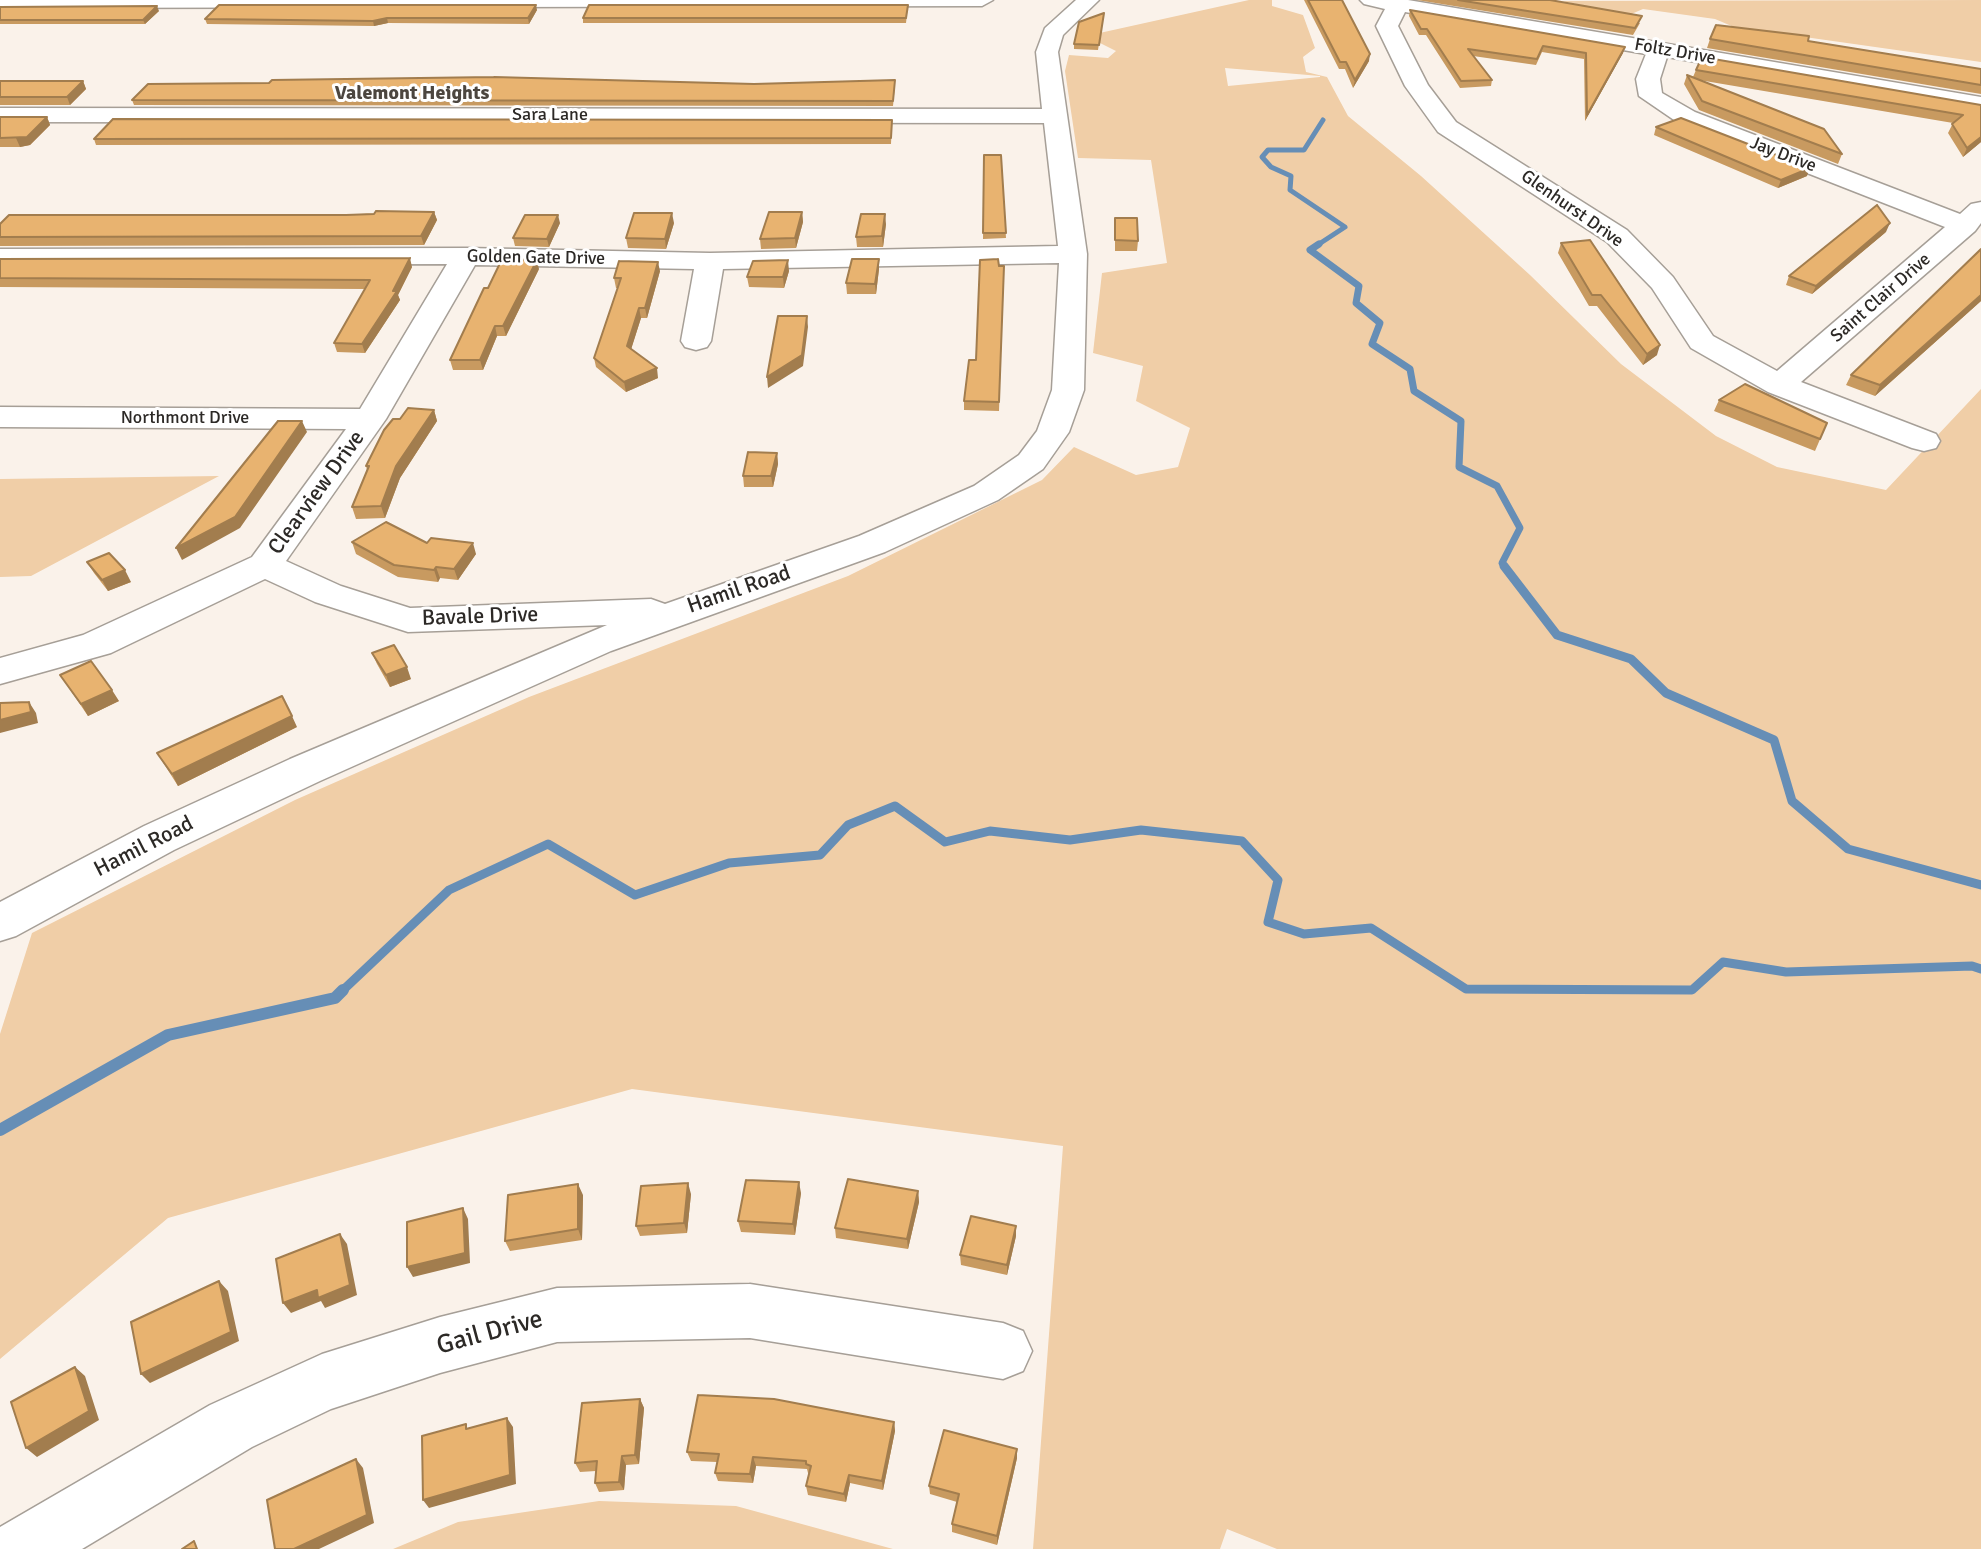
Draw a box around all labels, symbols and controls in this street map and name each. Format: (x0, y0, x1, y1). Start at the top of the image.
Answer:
street label: Foltz Drive (1633, 34, 1717, 70)
district label: Valemont Heights (335, 82, 489, 106)
street label: Sara Lane (512, 104, 588, 126)
street label: Jay Drive (1747, 133, 1819, 177)
street label: Glenhurst Drive (1517, 166, 1627, 252)
street label: Golden Gate Drive (467, 246, 605, 270)
street label: Saint Clair Drive (1827, 249, 1935, 347)
street label: Northmont Drive (121, 407, 249, 429)
street label: Clearview Drive (263, 426, 371, 560)
street label: Hamil Road (684, 560, 794, 620)
street label: Bavale Drive (421, 602, 539, 632)
street label: Hamil Road (90, 811, 198, 883)
street label: Gail Drive (434, 1304, 546, 1362)

